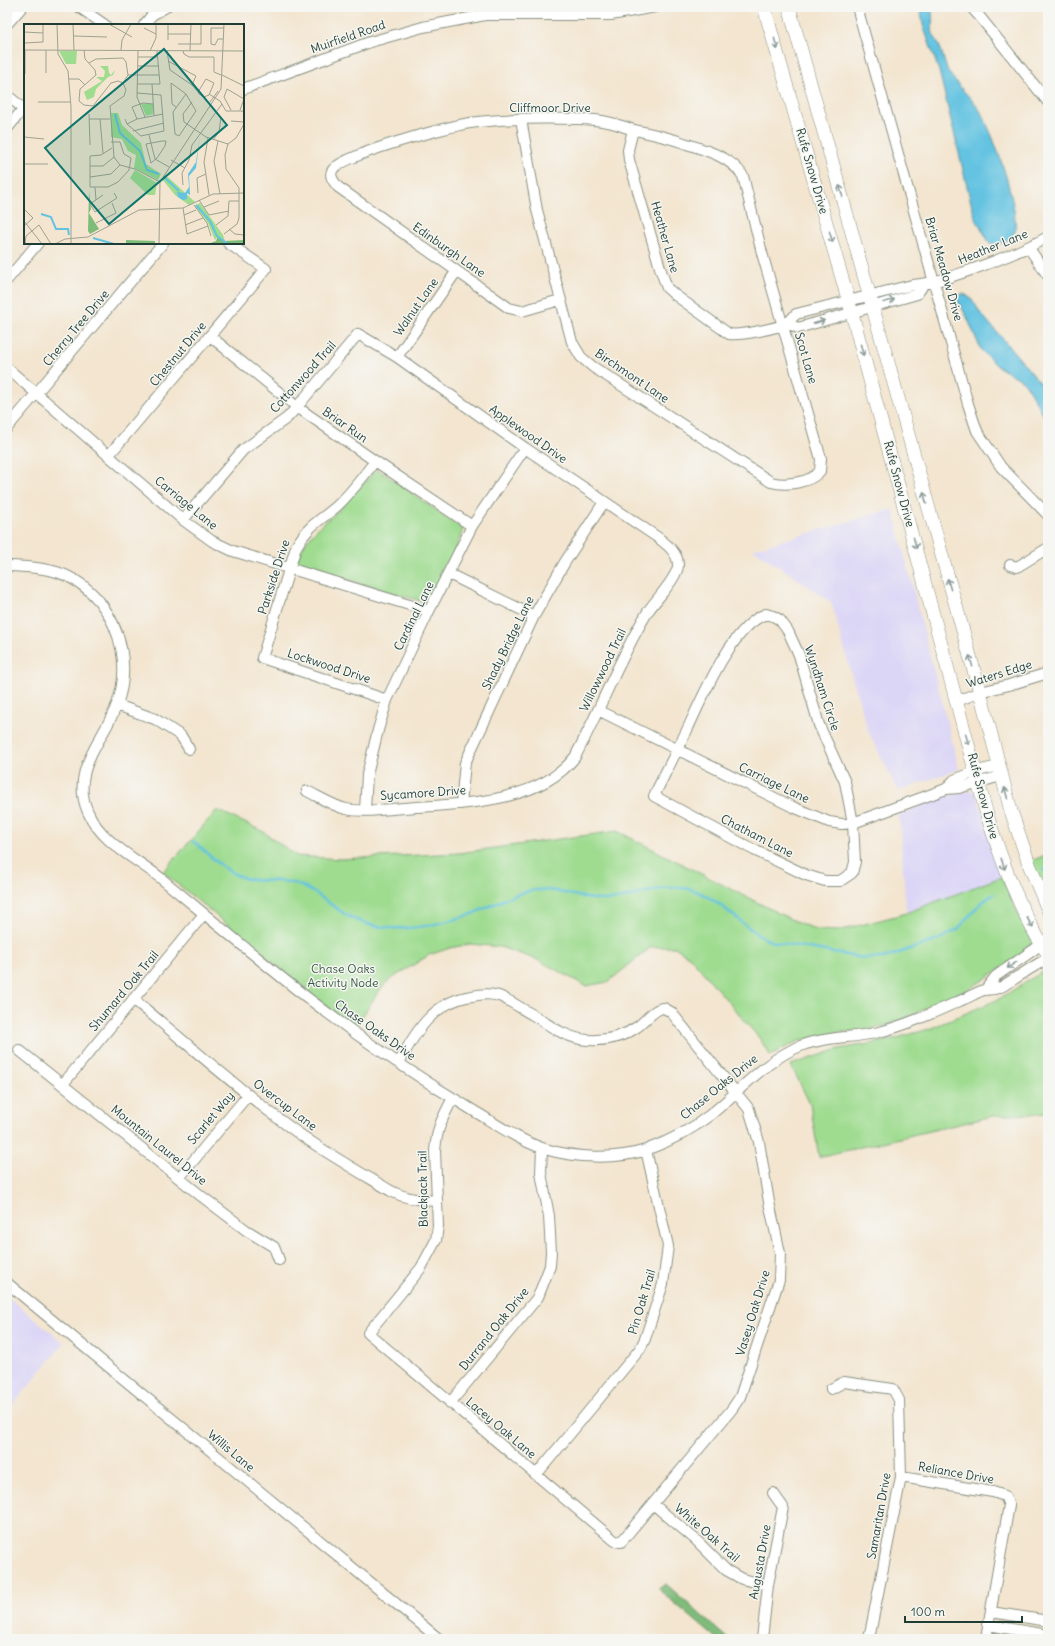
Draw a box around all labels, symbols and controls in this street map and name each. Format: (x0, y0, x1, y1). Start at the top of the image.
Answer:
street label: Muirfield Road (308, 17, 387, 56)
inset map (24, 24, 244, 244)
one-way arrow (773, 38, 780, 51)
street label: Cliffmoor Drive (509, 100, 591, 115)
street label: Rufe Snow Drive (793, 126, 832, 215)
one-way arrow (836, 184, 844, 197)
street label: Heather Lane (648, 199, 683, 274)
street label: Briar Meadow Drive (922, 215, 966, 323)
street label: Edinburgh Lane (410, 219, 488, 280)
street label: Heather Lane (956, 226, 1030, 267)
one-way arrow (827, 230, 835, 243)
street label: Walnut Lane (390, 275, 441, 339)
street label: Cherry Tree Drive (39, 287, 112, 369)
one-way arrow (883, 297, 896, 305)
street label: Chestnut Drive (146, 318, 209, 389)
one-way arrow (812, 318, 825, 325)
street label: Scot Lane (792, 330, 821, 385)
street label: Cottonwood Trail (266, 338, 339, 416)
one-way arrow (859, 343, 866, 356)
street label: Birchmont Lane (592, 345, 672, 406)
street label: Applewood Drive (486, 401, 570, 466)
street label: Briar Run (320, 404, 371, 446)
street label: Rufe Snow Drive (881, 439, 918, 529)
street label: Carriage Lane (152, 473, 221, 533)
one-way arrow (921, 492, 929, 505)
one-way arrow (911, 536, 919, 549)
street label: Parkside Drive (254, 538, 293, 616)
one-way arrow (945, 578, 952, 591)
street label: Cardinal Lane (390, 579, 437, 653)
street label: Shady Bridge Lane (478, 593, 537, 692)
street label: Willowwood Trail (576, 626, 629, 714)
street label: Wyndham Circle (802, 643, 843, 733)
street label: Lockwood Drive (286, 645, 373, 686)
one-way arrow (967, 654, 974, 667)
street label: Waters Edge (964, 656, 1034, 691)
one-way arrow (964, 732, 971, 745)
street label: Rufe Snow Drive (965, 751, 1002, 841)
street label: Carriage Lane (736, 759, 812, 806)
street label: Sycamore Drive (380, 782, 466, 803)
one-way arrow (1002, 787, 1009, 800)
street label: Chatham Lane (718, 811, 796, 860)
one-way arrow (1000, 857, 1007, 870)
one-way arrow (1027, 917, 1035, 929)
street label: Shumard Oak Trail (86, 947, 162, 1034)
park label: Chase Oaks Activity Node (307, 961, 379, 990)
one-way arrow (1007, 961, 1018, 969)
street label: Chase Oaks Drive (332, 996, 419, 1063)
street label: Chase Oaks Drive (677, 1051, 760, 1122)
street label: Overcup Lane (250, 1076, 320, 1133)
street label: Scarlet Way (184, 1088, 237, 1147)
street label: Mountain Laurel Drive (108, 1101, 210, 1188)
street label: Blackjack Trail (414, 1151, 431, 1227)
street label: Pin Oak Trail (625, 1267, 659, 1336)
street label: Vasey Oak Drive (732, 1268, 773, 1358)
street label: Durrand Oak Drive (456, 1284, 532, 1373)
street label: Lacey Oak Lane (463, 1394, 540, 1461)
street label: Willis Lane (205, 1427, 258, 1475)
street label: Reliance Drive (917, 1458, 995, 1487)
street label: Samaritan Drive (864, 1471, 893, 1560)
street label: White Oak Trail (672, 1500, 743, 1565)
street label: Augusta Drive (746, 1523, 773, 1601)
scale bar (905, 1598, 1022, 1624)
text: 100 m (911, 1604, 945, 1619)

